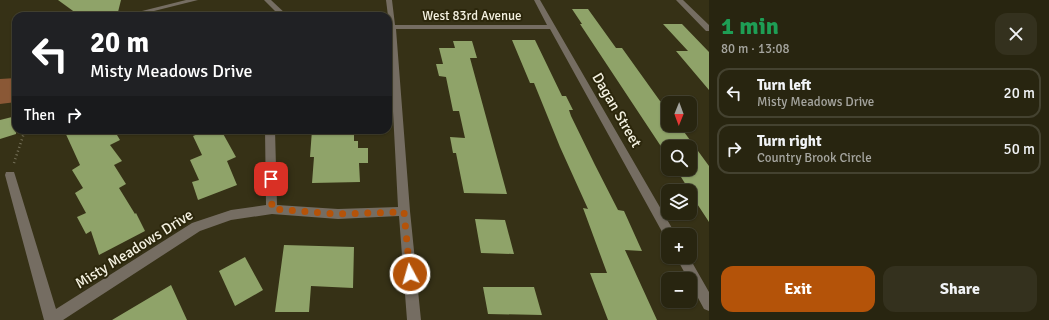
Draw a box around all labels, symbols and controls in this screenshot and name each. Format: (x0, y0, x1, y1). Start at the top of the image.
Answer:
street label: West 83rd Avenue (422, 8, 522, 24)
text: 1 min (721, 11, 779, 41)
button: close (995, 13, 1037, 55)
text: 20 m (90, 26, 149, 60)
icon: left (24, 28, 76, 80)
text: 80 m · 13:08 (721, 41, 790, 57)
text: Misty Meadows Drive (90, 60, 252, 82)
street label: Dagan Street (588, 69, 646, 151)
text: Turn left (757, 76, 811, 94)
icon: left (723, 82, 745, 104)
text: 20 m (1004, 84, 1035, 102)
text: Misty Meadows Drive (757, 94, 874, 110)
north arrow (661, 96, 697, 132)
map controls (661, 96, 697, 308)
icon: right (63, 104, 85, 126)
text: Then (24, 106, 55, 124)
text: Turn right (757, 132, 822, 150)
icon: right (723, 138, 745, 160)
button: search (661, 140, 697, 176)
text: 50 m (1004, 140, 1035, 158)
text: Country Brook Circle (757, 150, 872, 166)
pin (254, 162, 288, 196)
icon: arrive (260, 168, 282, 190)
button: layers (661, 184, 697, 220)
street label: Misty Meadows Drive (72, 205, 196, 293)
button: + (661, 228, 697, 264)
position arrow (389, 253, 431, 295)
button: Exit (721, 266, 875, 312)
button: Share (883, 266, 1037, 312)
button: − (661, 272, 697, 308)

